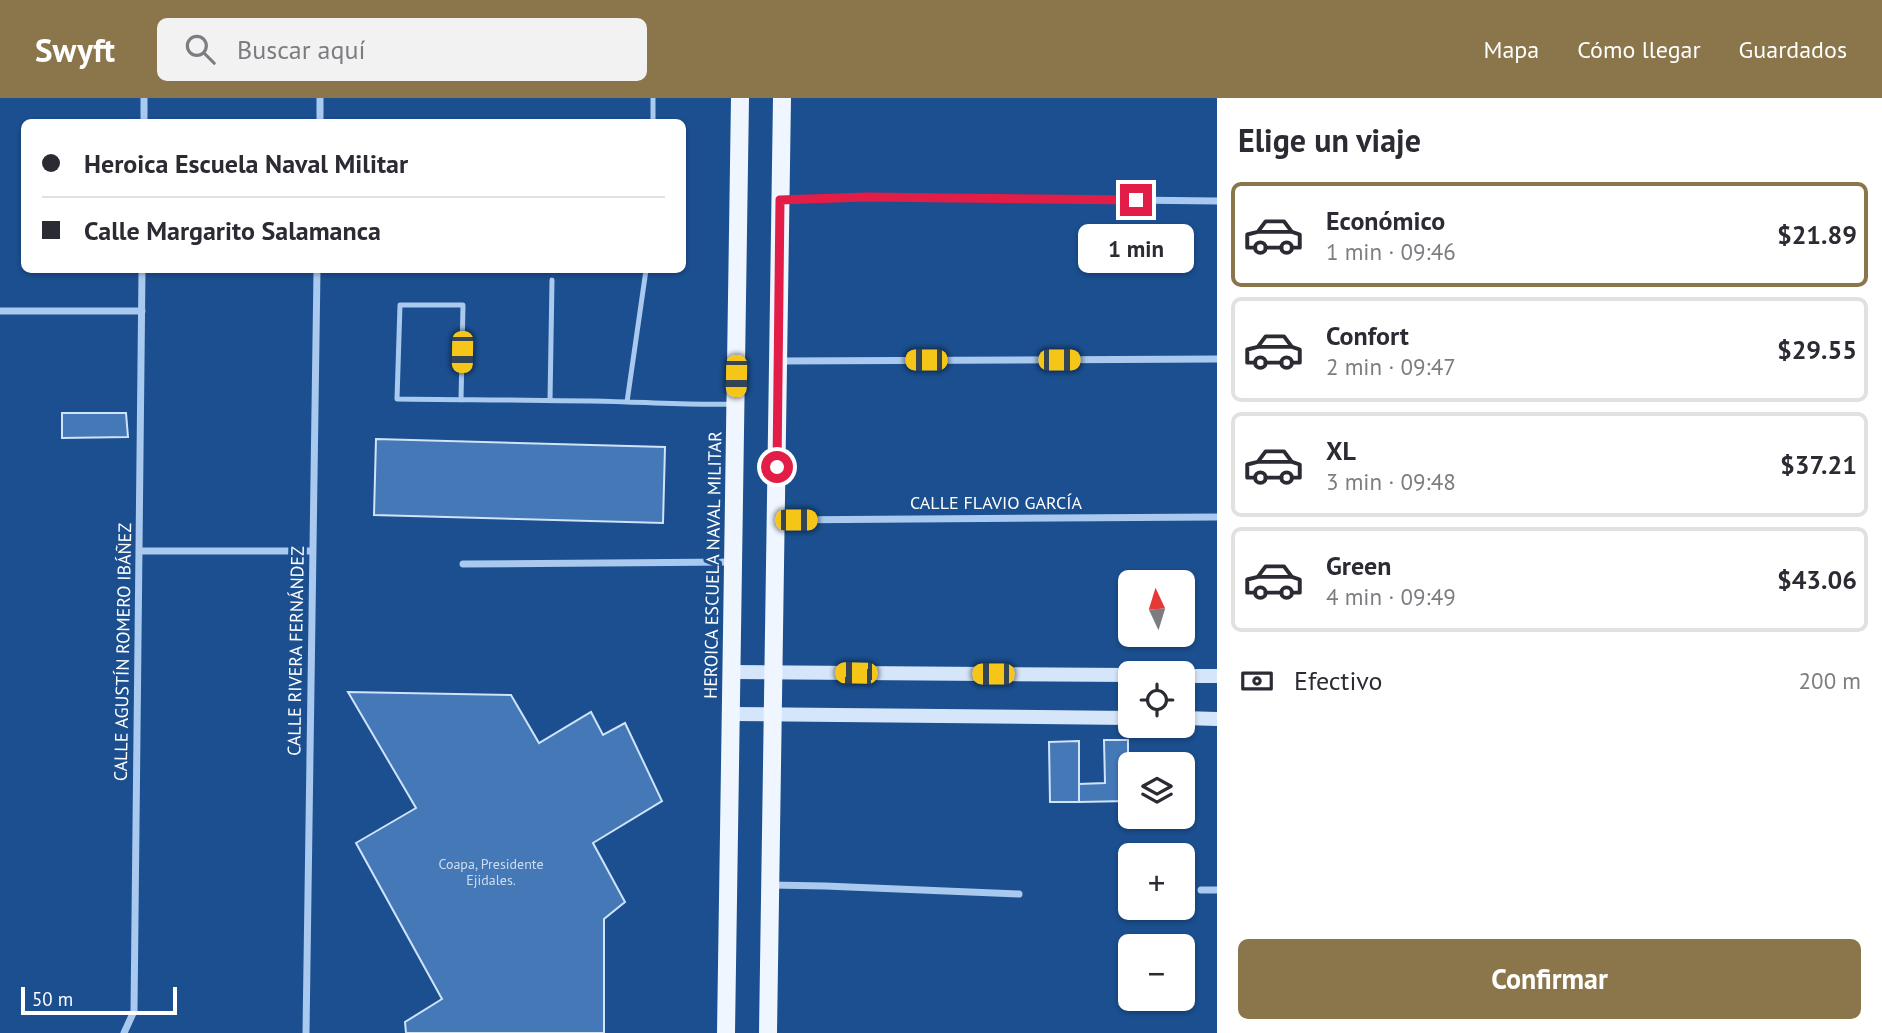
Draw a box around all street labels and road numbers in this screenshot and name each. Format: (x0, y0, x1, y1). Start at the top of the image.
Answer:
street label: HEROICA ESCUELA NAVAL MILITAR (699, 431, 726, 699)
street label: CALLE FLAVIO GARCÍA (910, 491, 1082, 514)
street label: CALLE AGUSTÍN ROMERO IBÁÑEZ (109, 522, 136, 781)
street label: CALLE RIVERA FERNÁNDEZ (282, 546, 309, 756)

